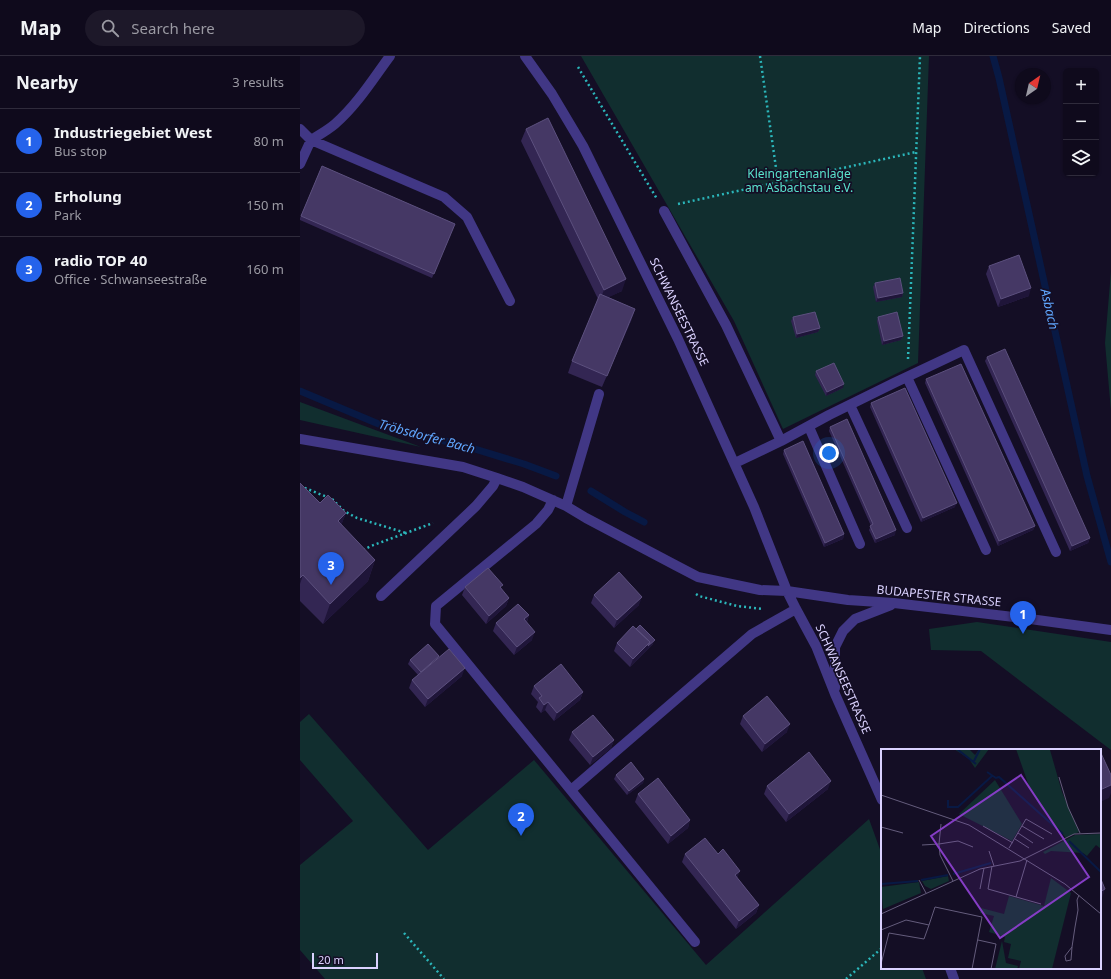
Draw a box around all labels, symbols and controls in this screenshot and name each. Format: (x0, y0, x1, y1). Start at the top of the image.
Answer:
search box (85, 10, 365, 46)
text: Map (20, 15, 61, 41)
icon: search (99, 17, 121, 39)
text: Search here (131, 18, 215, 38)
text: Map (912, 18, 941, 37)
text: Directions (963, 18, 1030, 37)
text: Saved (1052, 18, 1091, 37)
north arrow (1015, 68, 1051, 104)
map controls (1063, 68, 1099, 176)
button: + (1063, 68, 1099, 104)
text: Nearby (16, 71, 78, 94)
text: 3 results (232, 73, 284, 91)
button: − (1063, 104, 1099, 140)
text: Industriegebiet West (54, 122, 212, 142)
text: 1 (25, 132, 33, 150)
text: 80 m (254, 132, 284, 150)
button: layers (1063, 140, 1099, 176)
text: Bus stop (54, 142, 107, 160)
park label: Kleingartenanlage am Asbachstau e.V. (745, 165, 853, 196)
text: Erholung (54, 186, 122, 206)
text: 2 (25, 196, 33, 214)
text: 150 m (246, 196, 284, 214)
text: Park (54, 206, 81, 224)
text: radio TOP 40 (54, 250, 147, 270)
street label: SCHWANSEESTRASSE (646, 255, 713, 369)
text: 3 (25, 260, 33, 278)
text: 160 m (246, 260, 284, 278)
text: Office · Schwanseestraße (54, 270, 207, 288)
water label: Asbach (1036, 286, 1063, 331)
water label: Tröbsdorfer Bach (377, 414, 477, 458)
your location (819, 443, 839, 463)
pin: 3 (318, 552, 344, 585)
street label: BUDAPESTER STRASSE (876, 580, 1002, 611)
pin: 1 (1010, 601, 1036, 634)
street label: SCHWANSEESTRASSE (812, 621, 875, 736)
inset map (881, 749, 1101, 969)
pin: 2 (508, 803, 534, 836)
scale bar (312, 951, 378, 970)
text: 20 m (318, 952, 344, 967)

